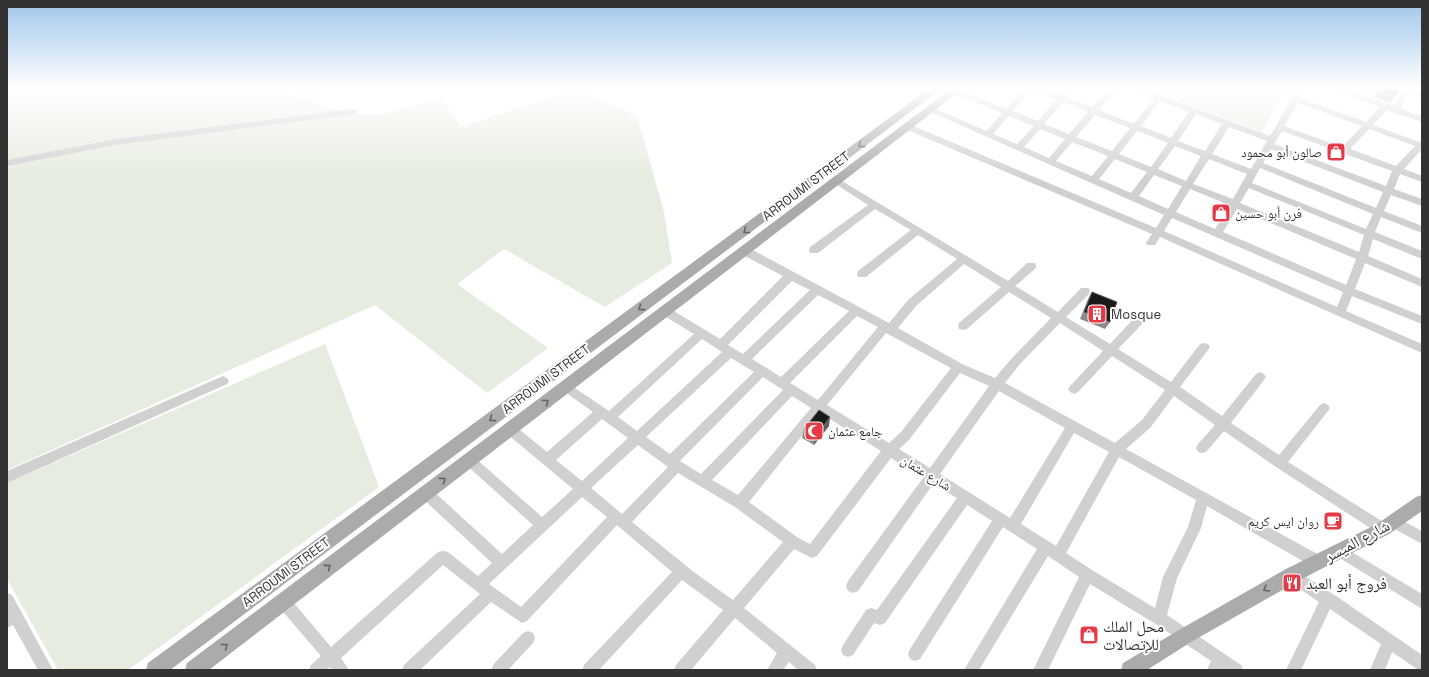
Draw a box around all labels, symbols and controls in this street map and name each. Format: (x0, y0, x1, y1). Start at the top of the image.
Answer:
one-way arrow (859, 140, 866, 147)
shop icon: صالون أبو محمود (1325, 141, 1347, 163)
place label: صالون أبو محمود (1241, 144, 1322, 161)
street label: ARROUMI STREET (759, 147, 853, 225)
shop icon: فرن أبو حسين (1210, 202, 1232, 224)
place label: فرن أبو حسين (1235, 205, 1302, 222)
one-way arrow (743, 226, 750, 233)
building icon: Mosque (1086, 303, 1108, 325)
one-way arrow (639, 304, 646, 311)
place label: Mosque (1111, 306, 1161, 323)
street label: ARROUMI STREET (499, 340, 593, 418)
one-way arrow (542, 399, 549, 406)
one-way arrow (490, 414, 497, 421)
mosque icon: جامع عثمان (803, 420, 825, 442)
place label: جامع عثمان (828, 423, 883, 441)
street label: شارع عثمان (897, 451, 954, 495)
one-way arrow (438, 478, 445, 485)
cafe icon: روان ايس كريم (1322, 510, 1344, 532)
place label: روان ايس كريم (1248, 513, 1319, 530)
street label: شارع الميسر (1320, 515, 1393, 567)
street label: ARROUMI STREET (239, 533, 333, 611)
one-way arrow (324, 564, 331, 572)
restaurant icon: فروج أبو العبد (1281, 572, 1303, 594)
place label: فروج أبو العبد (1306, 573, 1387, 594)
one-way arrow (1263, 585, 1271, 592)
place label: محل الملك للإتصالات (1103, 616, 1164, 655)
shop icon: محل الملك للإتصالات (1078, 624, 1100, 646)
one-way arrow (220, 644, 227, 651)

